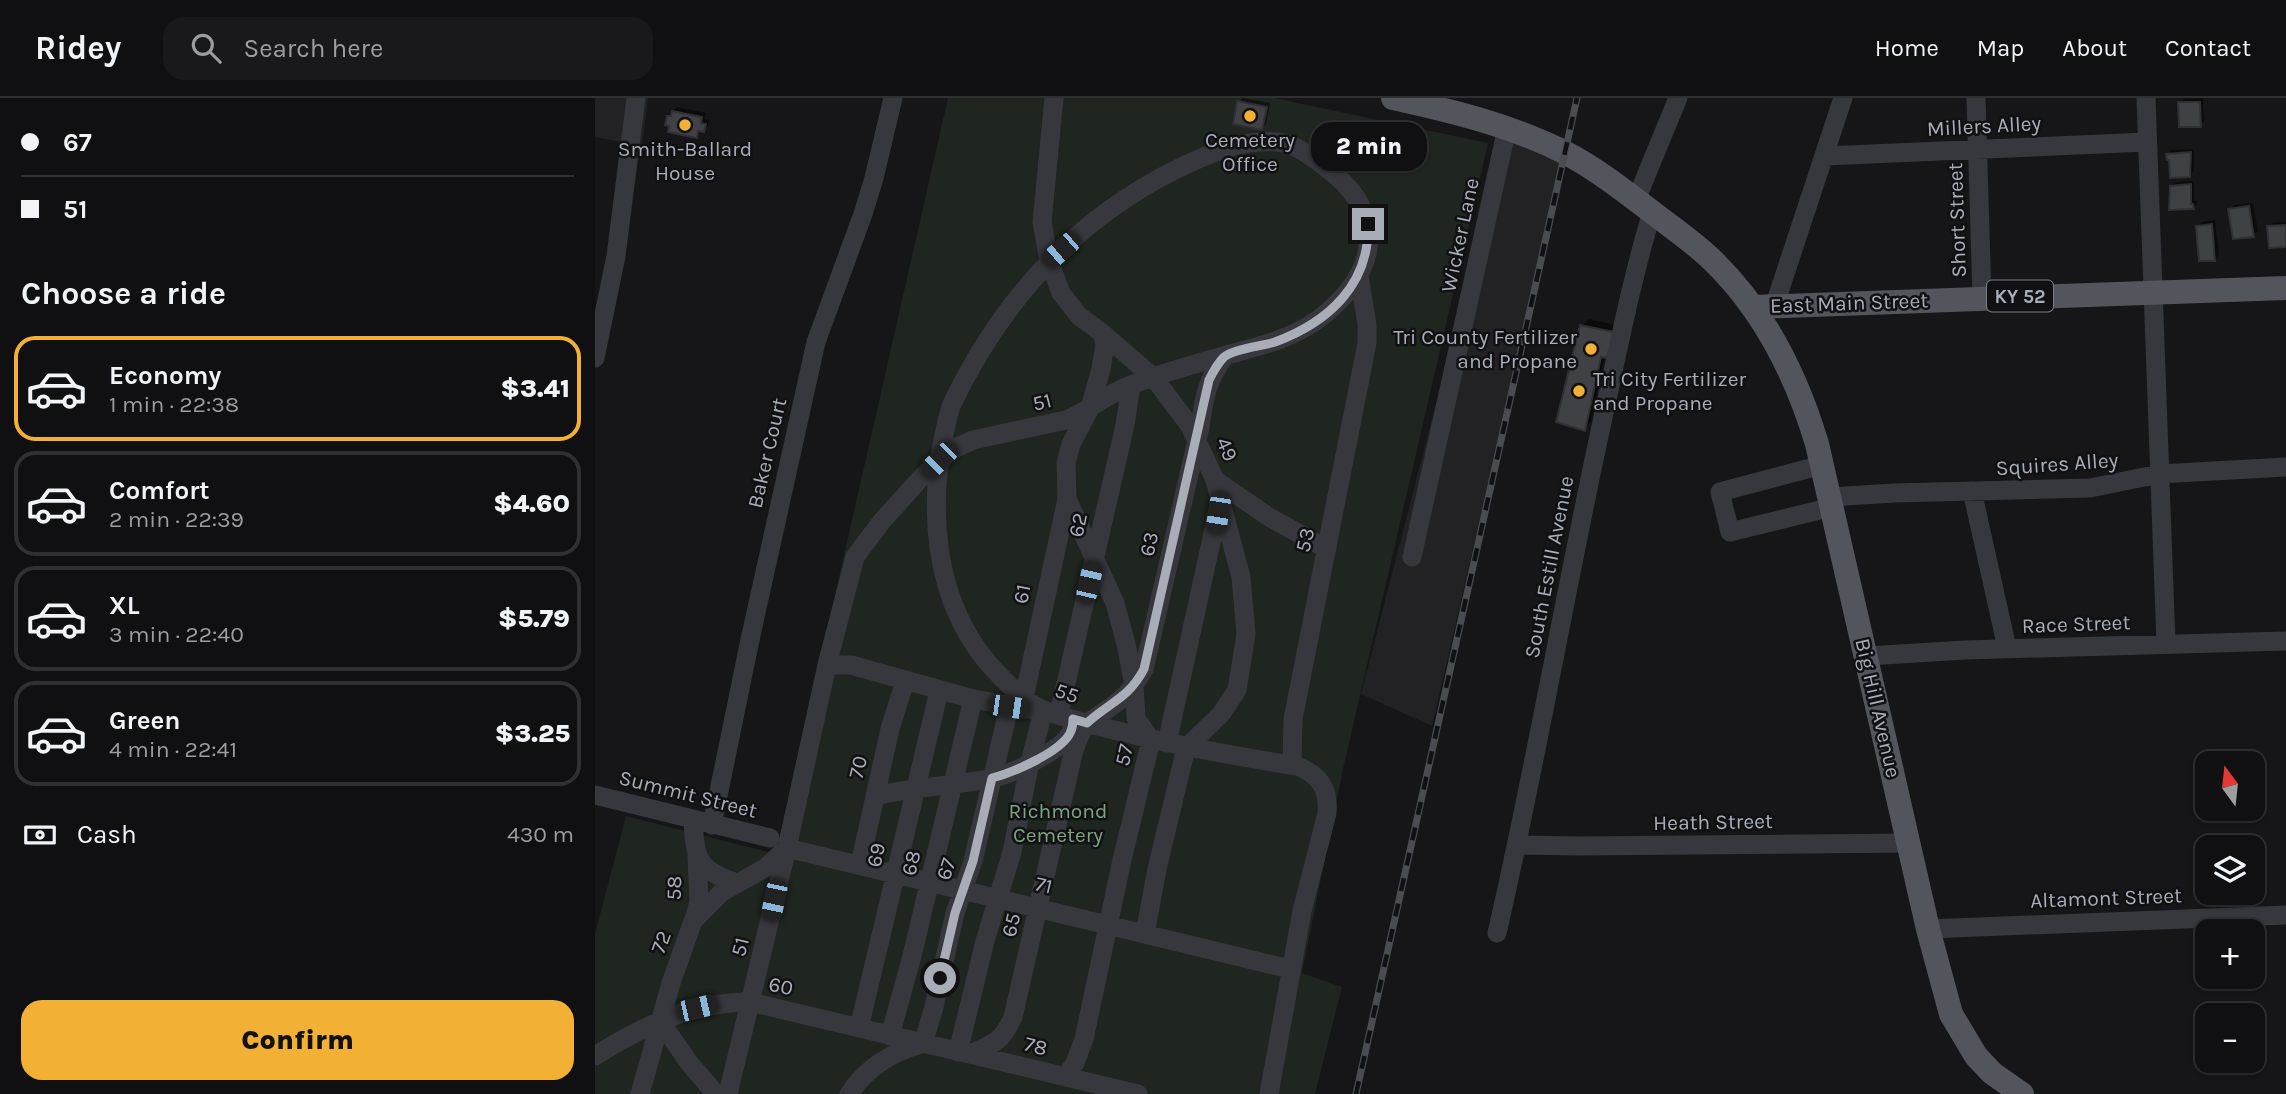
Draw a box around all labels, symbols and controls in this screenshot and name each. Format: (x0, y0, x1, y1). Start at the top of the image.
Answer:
search box (163, 17, 653, 80)
text: Ridey (35, 29, 121, 67)
icon: search (187, 29, 225, 67)
text: Search here (243, 33, 383, 64)
text: Home (1875, 34, 1939, 62)
text: Map (1977, 34, 2024, 62)
text: About (2062, 34, 2127, 62)
text: Contact (2165, 34, 2251, 62)
marker: Cemetery Office (1242, 108, 1258, 124)
street label: Millers Alley (1926, 111, 2042, 141)
marker: Smith-Ballard House (677, 117, 693, 133)
callout: 2 min (1310, 122, 1426, 172)
text: 67 (63, 127, 92, 158)
place label: Cemetery Office (1205, 128, 1295, 176)
text: 2 min (1336, 133, 1402, 160)
place label: Smith-Ballard House (618, 137, 752, 185)
street label: Short Street (1943, 162, 1971, 278)
street label: Wicker Lane (1436, 176, 1484, 294)
text: 51 (63, 194, 87, 225)
route end (1352, 208, 1384, 240)
car (1039, 228, 1084, 272)
text: Choose a ride (21, 275, 226, 312)
road number: KY 52 (1987, 280, 2053, 312)
street label: East Main Street (1770, 288, 1929, 318)
place label: Tri County Fertilizer and Propane (1393, 325, 1577, 373)
marker: Tri County Fertilizer and Propane (1583, 341, 1599, 357)
icon: car (25, 357, 88, 420)
text: Economy (109, 360, 221, 391)
place label: Tri City Fertilizer and Propane (1593, 367, 1746, 415)
text: $3.41 (500, 373, 570, 404)
marker: Tri City Fertilizer and Propane (1571, 383, 1587, 399)
street label: 51 (1030, 388, 1054, 416)
text: 1 min · 22:38 (109, 391, 239, 418)
street label: Baker Court (743, 395, 791, 510)
street label: 49 (1211, 433, 1243, 465)
car (917, 438, 962, 482)
street label: Squires Alley (1995, 448, 2119, 480)
icon: car (25, 472, 88, 535)
street label: South Estill Avenue (1520, 474, 1578, 660)
text: Comfort (109, 475, 210, 506)
text: $4.60 (493, 488, 570, 519)
car (1205, 491, 1232, 535)
text: 2 min · 22:39 (109, 506, 244, 533)
street label: 62 (1064, 511, 1092, 539)
street label: 53 (1291, 525, 1319, 555)
street label: 63 (1135, 530, 1163, 558)
car (1075, 559, 1104, 605)
street label: 61 (1008, 582, 1036, 606)
icon: car (25, 587, 88, 650)
text: XL (109, 590, 140, 621)
text: $5.79 (498, 603, 570, 634)
street label: Race Street (2021, 610, 2131, 638)
text: 3 min · 22:40 (109, 621, 244, 648)
street label: Big Hill Avenue (1850, 636, 1906, 780)
street label: 55 (1052, 678, 1082, 708)
car (987, 694, 1032, 720)
icon: car (25, 702, 88, 765)
text: Green (109, 705, 181, 736)
text: $3.25 (495, 718, 570, 749)
text: 4 min · 22:41 (109, 736, 237, 763)
street label: 57 (1110, 742, 1138, 768)
north arrow (2195, 751, 2265, 821)
map controls (2195, 751, 2265, 1073)
street label: 70 (844, 753, 872, 781)
street label: Summit Street (616, 765, 760, 823)
park label: Richmond Cemetery (1009, 799, 1107, 847)
street label: Heath Street (1653, 809, 1773, 835)
icon: cash (21, 816, 59, 854)
text: Cash (77, 819, 137, 850)
text: 430 m (507, 821, 574, 848)
button: layers (2195, 835, 2265, 905)
street label: 69 (862, 841, 890, 869)
street label: 68 (897, 848, 925, 878)
street label: 67 (931, 855, 961, 883)
street label: 71 (1033, 871, 1055, 899)
street label: 58 (662, 875, 686, 901)
car (760, 877, 789, 923)
street label: Altamont Street (2030, 883, 2182, 913)
street label: 65 (996, 911, 1026, 939)
button: + (2195, 919, 2265, 989)
street label: 72 (646, 928, 676, 956)
street label: 51 (726, 935, 754, 959)
route start (924, 962, 956, 994)
street label: 60 (767, 972, 795, 1000)
car (675, 993, 720, 1023)
button: Confirm (21, 1000, 574, 1080)
button: − (2195, 1003, 2265, 1073)
street label: 78 (1022, 1032, 1050, 1060)

